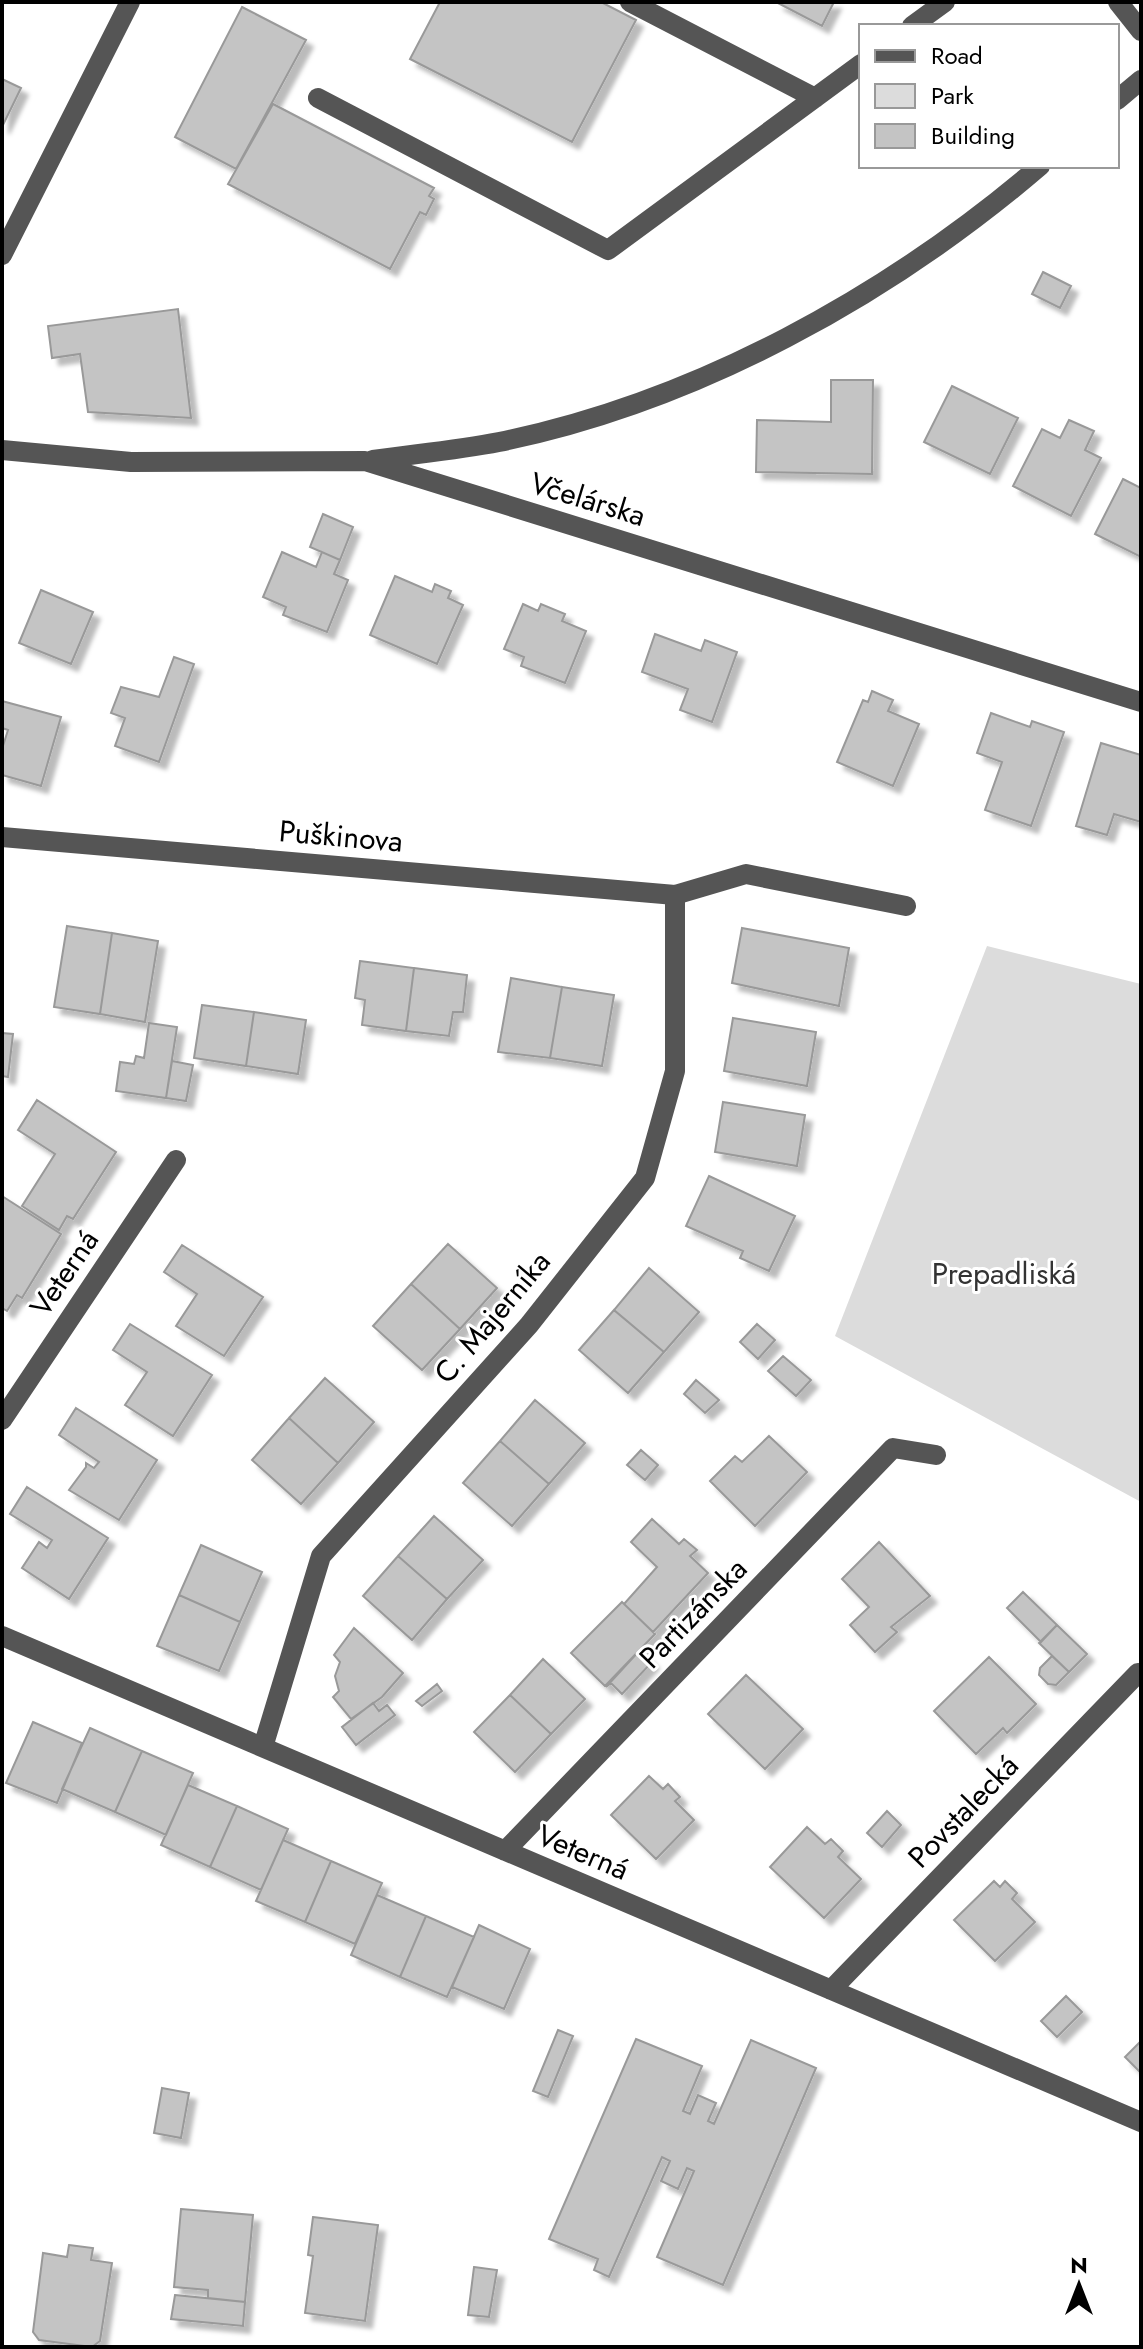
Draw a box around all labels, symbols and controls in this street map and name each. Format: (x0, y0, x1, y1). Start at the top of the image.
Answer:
legend (859, 24, 1119, 168)
text: Road (931, 38, 983, 73)
text: Park (931, 78, 974, 113)
text: Building (931, 118, 1015, 153)
street label: Včelárska (525, 461, 651, 537)
street label: Puškinova (277, 809, 405, 863)
street label: Veterná (19, 1221, 109, 1325)
street label: C. Majerníka (424, 1241, 560, 1393)
park label: Prepadliská (932, 1252, 1076, 1295)
street label: Partizánska (629, 1548, 757, 1678)
street label: Povstalecká (898, 1745, 1028, 1877)
street label: Veterná (530, 1813, 636, 1891)
north arrow (1039, 2245, 1119, 2325)
text: N (1070, 2249, 1088, 2281)

